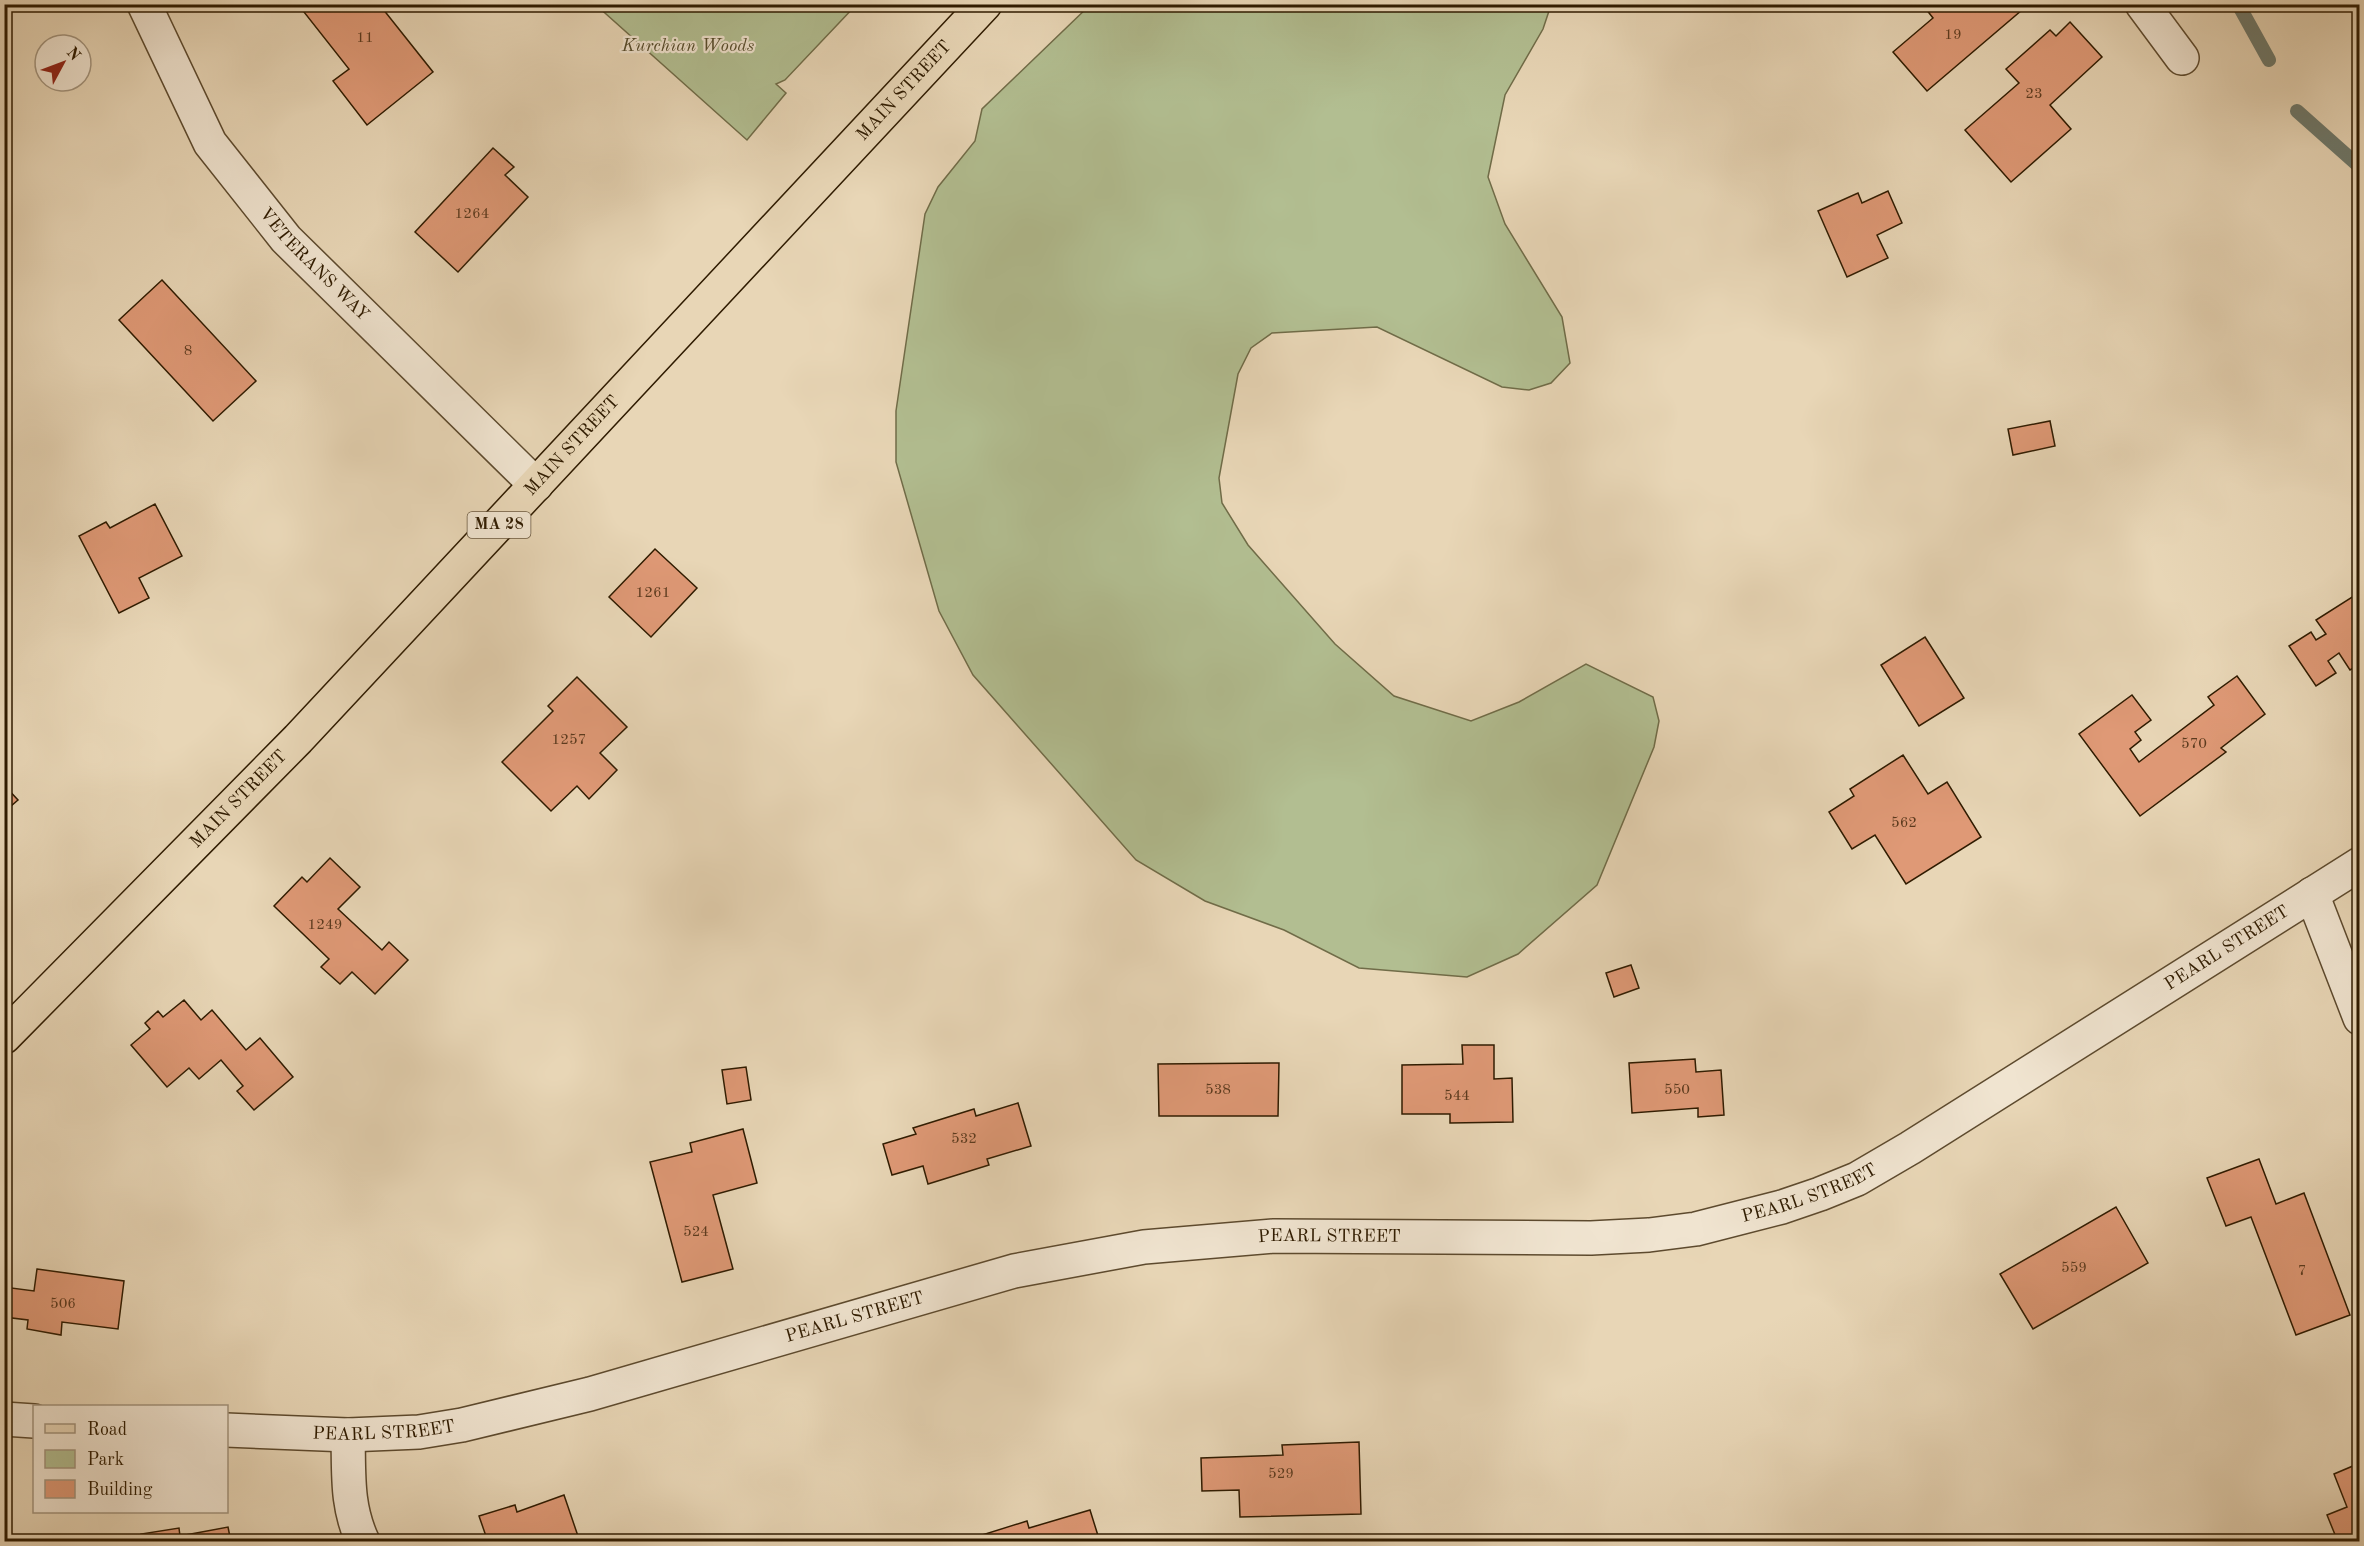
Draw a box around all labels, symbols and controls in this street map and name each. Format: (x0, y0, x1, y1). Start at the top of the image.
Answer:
house number: 19 (1944, 28, 1962, 43)
house number: 11 (356, 31, 374, 46)
north arrow (33, 33, 93, 93)
park label: Kurchian Woods (621, 37, 755, 55)
street label: MAIN STREET (853, 37, 955, 144)
text: N (63, 45, 83, 65)
house number: 23 (2025, 87, 2043, 102)
street label: VETERANS WAY (256, 204, 373, 324)
house number: 1264 (455, 207, 489, 222)
house number: 8 (184, 344, 192, 359)
street label: MAIN STREET (521, 392, 623, 499)
road number: MA 28 (468, 512, 530, 538)
house number: 1261 (636, 586, 670, 601)
house number: 1257 (552, 733, 586, 748)
house number: 570 (2181, 737, 2207, 752)
street label: MAIN STREET (187, 747, 290, 852)
house number: 562 (1891, 816, 1917, 831)
street label: PEARL STREET (2162, 902, 2292, 994)
house number: 1249 (308, 918, 342, 933)
house number: 538 (1205, 1083, 1231, 1098)
house number: 550 (1664, 1083, 1690, 1098)
house number: 544 (1444, 1089, 1470, 1104)
house number: 532 (951, 1132, 977, 1147)
street label: PEARL STREET (1740, 1160, 1880, 1226)
house number: 524 (683, 1225, 709, 1240)
street label: PEARL STREET (1257, 1227, 1401, 1246)
house number: 559 (2061, 1261, 2087, 1276)
house number: 7 (2298, 1264, 2306, 1279)
street label: PEARL STREET (783, 1289, 926, 1346)
house number: 506 (50, 1297, 76, 1312)
legend (33, 1405, 228, 1513)
street label: PEARL STREET (312, 1417, 456, 1444)
text: Road (87, 1421, 127, 1439)
text: Park (87, 1451, 124, 1469)
house number: 529 (1268, 1467, 1294, 1482)
text: Building (87, 1481, 153, 1499)

